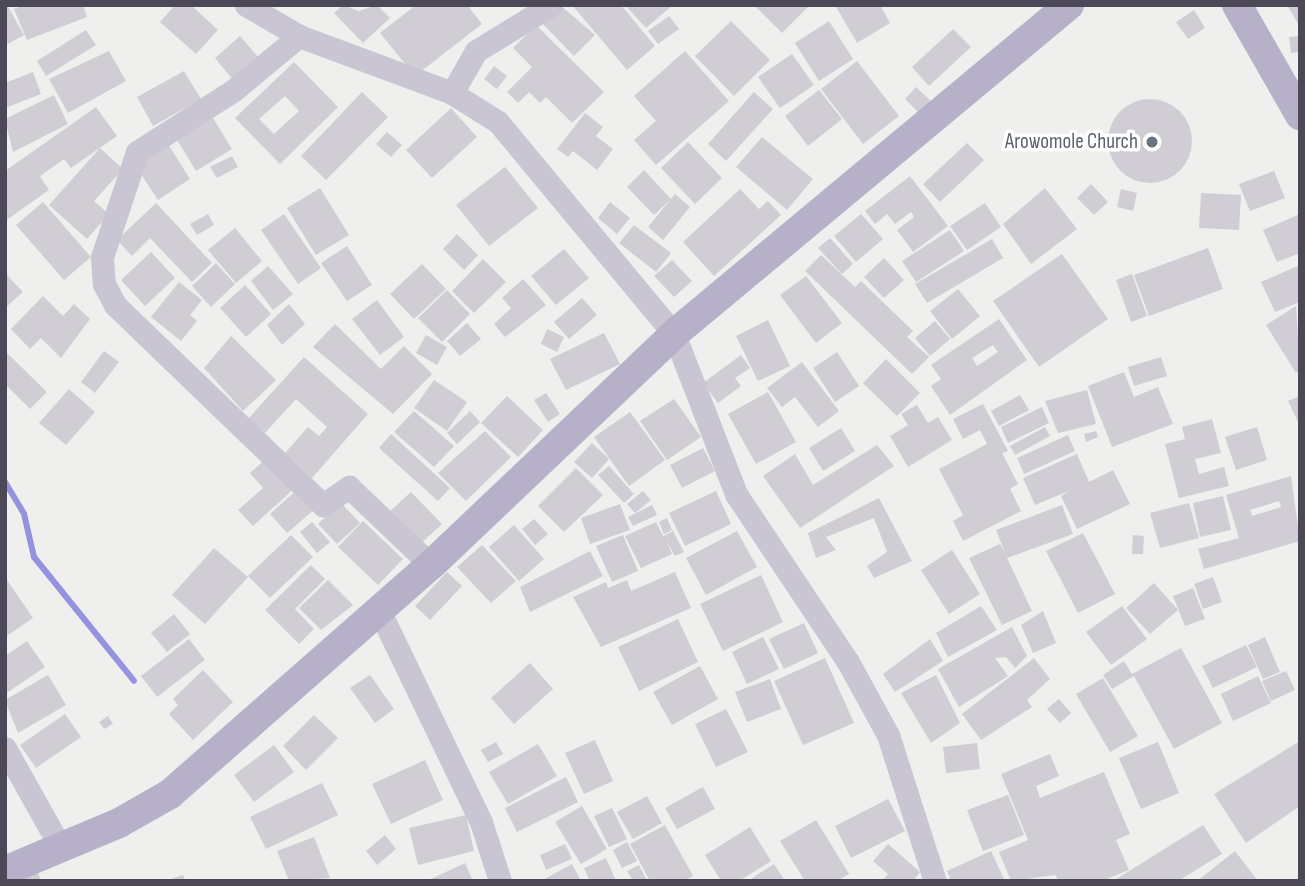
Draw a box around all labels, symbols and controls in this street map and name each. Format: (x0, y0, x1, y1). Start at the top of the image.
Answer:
place label: Arowomole Church (1005, 129, 1138, 155)
marker: Arowomole Church (1144, 134, 1160, 150)

